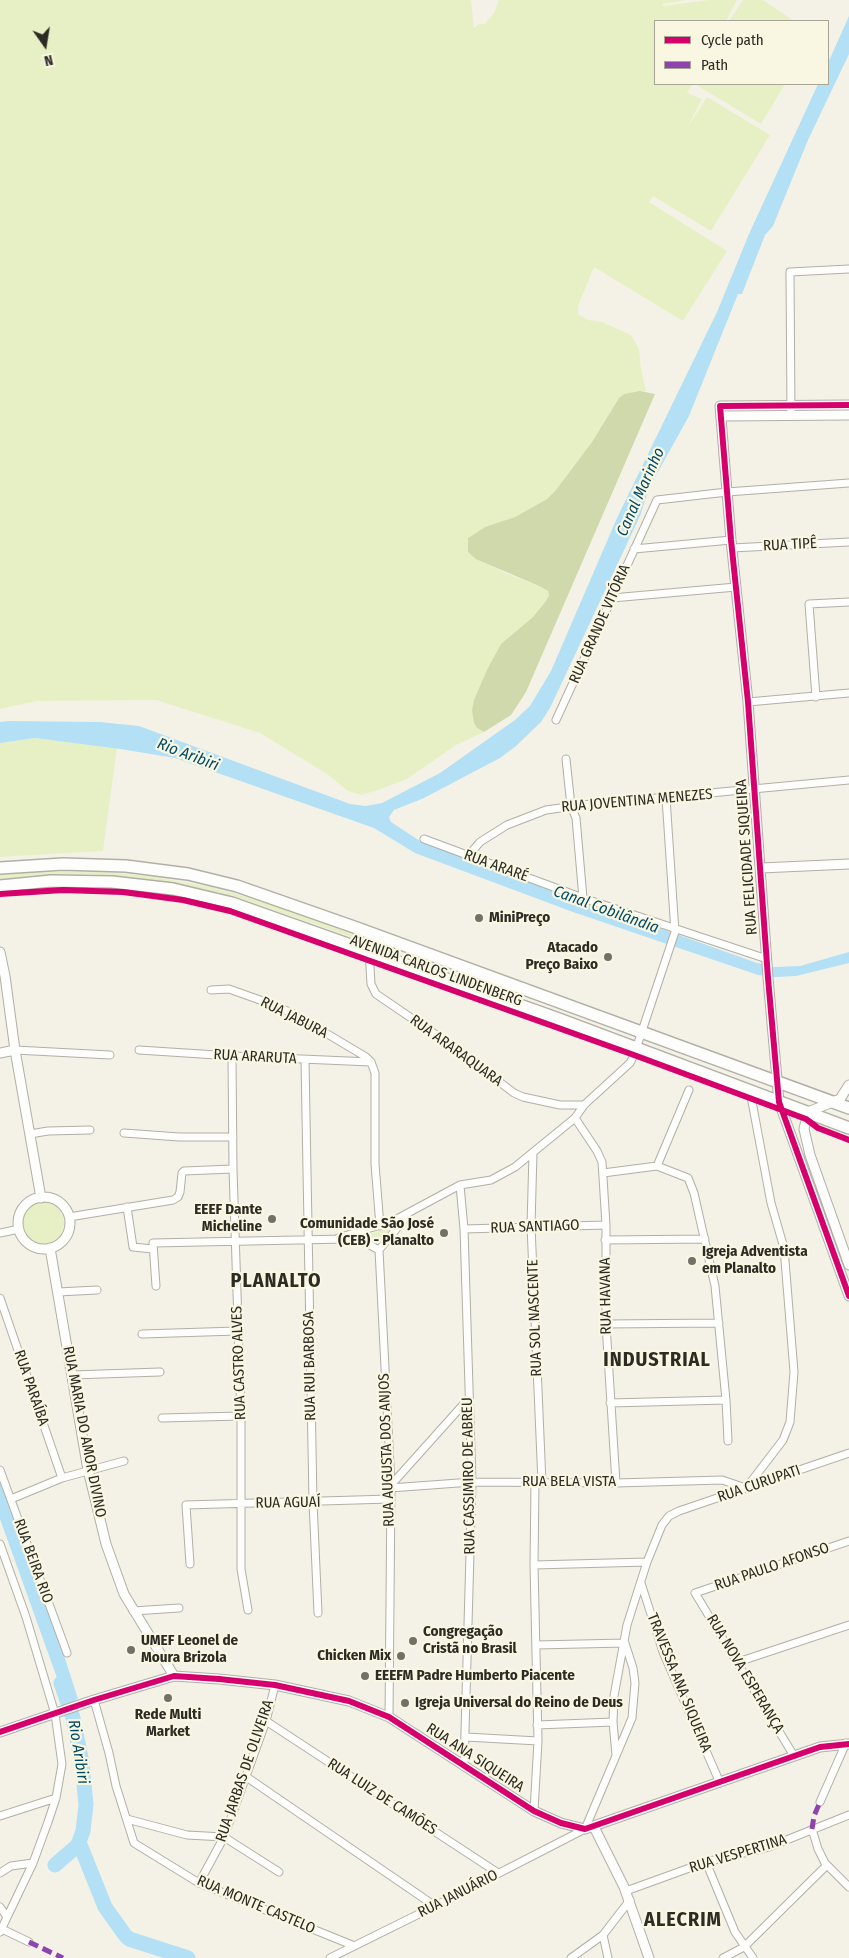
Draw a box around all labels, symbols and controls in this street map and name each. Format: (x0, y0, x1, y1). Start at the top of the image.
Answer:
north arrow (20, 20, 70, 70)
legend (654, 20, 829, 85)
text: Cycle path (701, 31, 764, 49)
text: N (42, 51, 54, 69)
text: Path (701, 56, 728, 74)
water label: Canal Marinho (613, 445, 669, 539)
street label: RUA TIPÊ (763, 535, 817, 555)
street label: RUA GRANDE VITÓRIA (566, 562, 634, 686)
water label: Rio Aribiri (154, 734, 222, 776)
street label: RUA FELICIDADE SIQUEIRA (733, 778, 761, 936)
street label: RUA JOVENTINA MENEZES (561, 785, 713, 817)
street label: RUA ARARÉ (461, 846, 531, 886)
water label: Canal Cobilândia (551, 882, 661, 938)
place label: MiniPreço (489, 909, 550, 927)
marker: MiniPreço (473, 912, 485, 924)
street label: AVENIDA CARLOS LINDENBERG (347, 931, 525, 1011)
place label: Atacado Preço Baixo (526, 939, 598, 974)
marker: Atacado Preço Baixo (602, 951, 614, 963)
street label: RUA JABURA (257, 993, 331, 1043)
street label: RUA ARARAQUARA (406, 1011, 506, 1091)
street label: RUA ARARUTA (213, 1046, 297, 1068)
place label: EEEF Dante Micheline (194, 1201, 262, 1236)
marker: EEEF Dante Micheline (266, 1213, 278, 1225)
place label: Comunidade São José (CEB) - Planalto (300, 1215, 434, 1250)
street label: RUA SANTIAGO (490, 1216, 580, 1238)
marker: Comunidade São José (CEB) - Planalto (438, 1227, 450, 1239)
place label: Igreja Adventista em Planalto (702, 1243, 808, 1278)
marker: Igreja Adventista em Planalto (686, 1255, 698, 1267)
street label: RUA HAVANA (596, 1257, 616, 1335)
street label: RUA SOL NASCENTE (524, 1259, 546, 1377)
district label: PLANALTO (230, 1269, 322, 1293)
street label: RUA CASTRO ALVES (228, 1306, 250, 1420)
street label: RUA RUI BARBOSA (300, 1311, 320, 1421)
street label: RUA MARIA DO AMOR DIVINO (59, 1345, 109, 1519)
street label: RUA PARAÍBA (10, 1348, 52, 1428)
district label: INDUSTRIAL (602, 1348, 712, 1372)
street label: RUA AUGUSTA DOS ANJOS (375, 1373, 399, 1527)
street label: RUA CASSIMIRO DE ABREU (459, 1397, 479, 1555)
street label: RUA CURUPATI (715, 1461, 803, 1507)
street label: RUA BELA VISTA (522, 1473, 616, 1491)
street label: RUA AGUAÍ (255, 1493, 321, 1513)
street label: RUA BEIRA RIO (9, 1516, 57, 1606)
street label: RUA PAULO AFONSO (712, 1539, 832, 1595)
street label: TRAVESSA ANA SIQUEIRA (643, 1611, 715, 1755)
street label: RUA NOVA ESPERANÇA (702, 1611, 788, 1737)
place label: Congregação Cristã no Brasil (423, 1623, 517, 1658)
place label: UMEF Leonel de Moura Brizola (141, 1632, 238, 1667)
marker: Congregação Cristã no Brasil (407, 1635, 419, 1647)
marker: UMEF Leonel de Moura Brizola (125, 1644, 137, 1656)
place label: Chicken Mix (317, 1647, 391, 1665)
marker: Chicken Mix (395, 1650, 407, 1662)
place label: EEEFM Padre Humberto Piacente (375, 1667, 575, 1685)
marker: EEEFM Padre Humberto Piacente (359, 1670, 371, 1682)
marker: Rede Multi Market (162, 1692, 174, 1704)
place label: Igreja Universal do Reino de Deus (415, 1694, 623, 1712)
marker: Igreja Universal do Reino de Deus (399, 1697, 411, 1709)
street label: RUA JARBAS DE OLIVEIRA (212, 1698, 278, 1844)
place label: Rede Multi Market (135, 1706, 201, 1741)
water label: Rio Aribiri (63, 1719, 93, 1785)
street label: RUA ANA SIQUEIRA (423, 1720, 527, 1796)
street label: RUA LUIZ DE CAMÕES (324, 1755, 440, 1839)
street label: RUA VESPERTINA (687, 1831, 789, 1877)
street label: RUA JANUÁRIO (415, 1866, 501, 1922)
street label: RUA MONTE CASTELO (194, 1872, 318, 1938)
district label: ALECRIM (643, 1908, 723, 1932)

